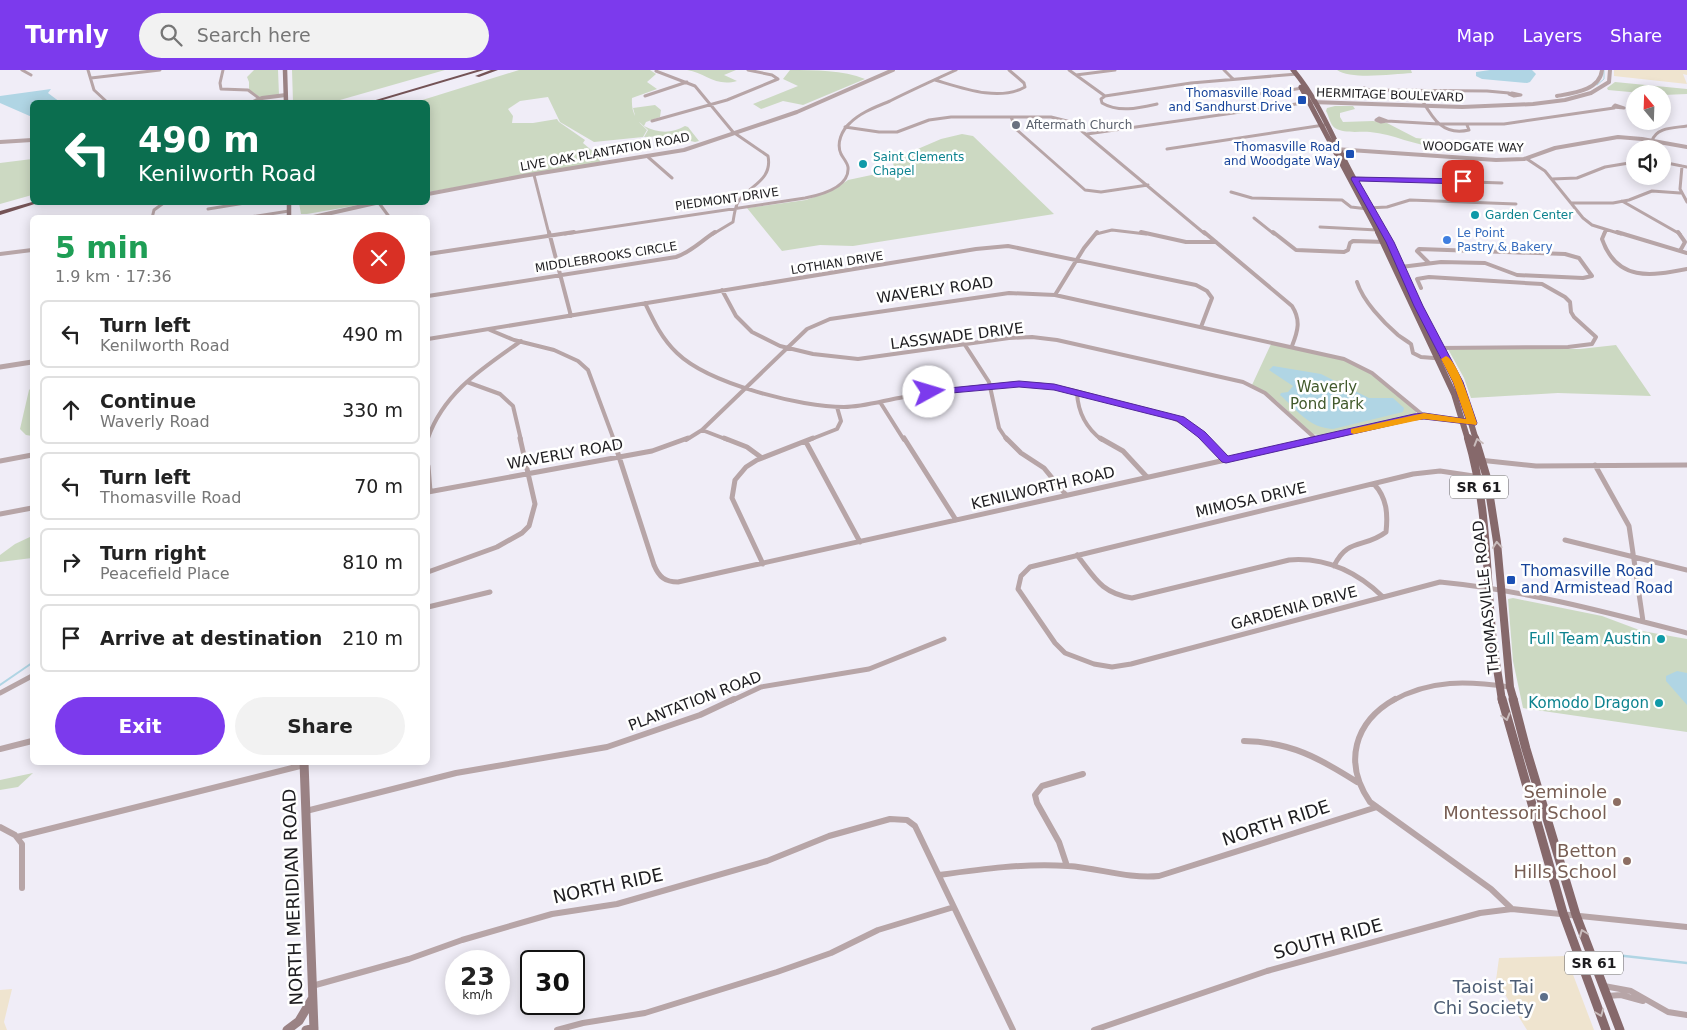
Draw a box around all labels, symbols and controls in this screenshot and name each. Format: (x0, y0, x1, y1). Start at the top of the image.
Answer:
search box (139, 13, 489, 58)
text: Turnly (25, 21, 109, 49)
icon: search (157, 21, 185, 49)
text: Search here (197, 24, 311, 46)
text: Map (1456, 25, 1494, 46)
text: Layers (1522, 25, 1582, 46)
text: Share (1610, 25, 1662, 46)
street label: HERMITAGE BOULEVARD (1316, 85, 1464, 105)
north arrow (1626, 85, 1671, 130)
map controls (1626, 85, 1671, 185)
place label: Thomasville Road and Sandhurst Drive (1169, 86, 1292, 114)
marker: Thomasville Road and Sandhurst Drive (1296, 94, 1308, 106)
place label: Aftermath Church (1026, 118, 1132, 132)
marker: Aftermath Church (1010, 119, 1022, 131)
icon: left (55, 120, 120, 185)
text: 490 m (138, 120, 260, 160)
street label: LIVE OAK PLANTATION ROAD (519, 130, 691, 174)
street label: WOODGATE WAY (1422, 139, 1524, 155)
place label: Thomasville Road and Woodgate Way (1224, 140, 1340, 168)
button: sound (1626, 140, 1671, 185)
marker: Thomasville Road and Woodgate Way (1344, 148, 1356, 160)
place label: Saint Clements Chapel (873, 150, 964, 178)
marker: Saint Clements Chapel (857, 158, 869, 170)
pin (1442, 160, 1484, 202)
text: Kenilworth Road (138, 161, 316, 186)
icon: arrive (1449, 167, 1477, 195)
street label: PIEDMONT DRIVE (674, 185, 780, 213)
place label: Garden Center (1485, 208, 1573, 222)
marker: Garden Center (1469, 209, 1481, 221)
place label: Le Point Pastry & Bakery (1457, 226, 1553, 254)
text: 5 min (55, 230, 149, 265)
button: close (353, 232, 405, 284)
marker: Le Point Pastry & Bakery (1441, 234, 1453, 246)
street label: MIDDLEBROOKS CIRCLE (534, 239, 678, 275)
street label: LOTHIAN DRIVE (790, 249, 884, 277)
text: 1.9 km · 17:36 (55, 267, 172, 286)
street label: WAVERLY ROAD (876, 273, 994, 307)
text: Turn left (100, 314, 191, 336)
street label: LASSWADE DRIVE (889, 319, 1025, 353)
icon: left (57, 320, 85, 348)
text: 490 m (342, 323, 403, 345)
text: Kenilworth Road (100, 336, 230, 355)
position arrow (902, 365, 954, 417)
park label: Waverly Pond Park (1290, 378, 1364, 413)
text: Continue (100, 390, 196, 412)
icon: ahead (57, 396, 85, 424)
text: 330 m (342, 399, 403, 421)
text: Waverly Road (100, 412, 210, 431)
street label: WAVERLY ROAD (506, 435, 624, 473)
one-way arrow (1473, 438, 1483, 446)
street label: KENILWORTH ROAD (969, 463, 1117, 513)
text: Turn left (100, 466, 191, 488)
icon: left (57, 472, 85, 500)
text: 70 m (354, 475, 403, 497)
road number: SR 61 (1450, 476, 1508, 498)
street label: MIMOSA DRIVE (1194, 479, 1308, 521)
text: Thomasville Road (100, 488, 241, 507)
street label: THOMASVILLE ROAD (1469, 519, 1503, 676)
one-way arrow (1492, 540, 1503, 548)
text: Turn right (100, 542, 206, 564)
icon: right (57, 548, 85, 576)
text: 810 m (342, 551, 403, 573)
place label: Thomasville Road and Armistead Road (1520, 562, 1673, 597)
text: Peacefield Place (100, 564, 230, 583)
marker: Thomasville Road and Armistead Road (1505, 574, 1517, 586)
street label: GARDENIA DRIVE (1229, 582, 1359, 634)
icon: arrive (57, 624, 85, 652)
text: Arrive at destination (100, 627, 322, 649)
text: 210 m (342, 627, 403, 649)
place label: Full Team Austin (1529, 630, 1651, 648)
marker: Full Team Austin (1655, 633, 1667, 645)
street label: PLANTATION ROAD (626, 667, 764, 735)
place label: Komodo Dragon (1528, 694, 1649, 712)
button: Exit (55, 697, 225, 755)
button: Share (235, 697, 405, 755)
marker: Komodo Dragon (1653, 697, 1665, 709)
one-way arrow (1501, 712, 1511, 720)
place label: Seminole Montessori School (1443, 781, 1607, 823)
street label: NORTH MERIDIAN ROAD (278, 788, 307, 1006)
street label: NORTH RIDE (1219, 795, 1332, 850)
marker: Seminole Montessori School (1611, 796, 1623, 808)
place label: Betton Hills School (1514, 840, 1617, 882)
marker: Betton Hills School (1621, 855, 1633, 867)
street label: NORTH RIDE (551, 864, 665, 907)
street label: SOUTH RIDE (1271, 914, 1385, 963)
one-way arrow (1579, 929, 1589, 938)
speed limit sign: 30 (520, 950, 585, 1015)
road number: SR 61 (1565, 951, 1623, 974)
text: 23 (460, 962, 495, 991)
place label: Taoist Tai Chi Society (1433, 976, 1534, 1018)
text: km/h (462, 988, 493, 1002)
marker: Taoist Tai Chi Society (1538, 991, 1550, 1003)
one-way arrow (1594, 1008, 1604, 1016)

